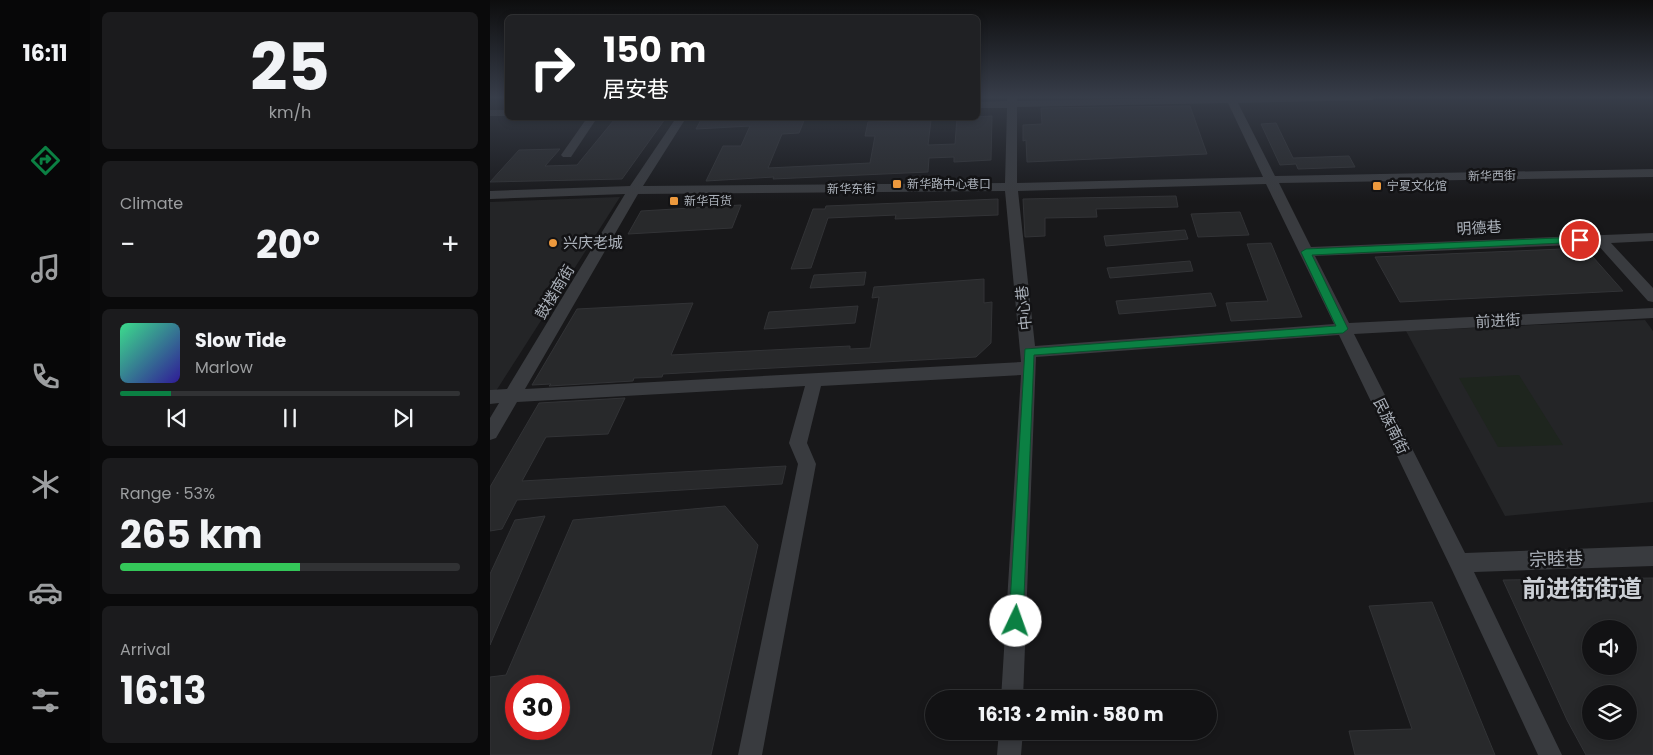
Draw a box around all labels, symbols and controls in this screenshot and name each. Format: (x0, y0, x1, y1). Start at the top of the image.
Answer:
text: 25 (250, 22, 330, 113)
text: 150 m (603, 25, 706, 74)
icon: right (520, 35, 585, 100)
text: 16:11 (22, 38, 68, 69)
text: 居安巷 (603, 74, 669, 105)
text: km/h (269, 101, 311, 124)
icon: directions (28, 143, 63, 178)
street label: 新华西街 (1468, 167, 1516, 184)
place label: 新华路中心巷口 (907, 175, 991, 192)
place label: 宁夏文化馆 (1387, 177, 1447, 194)
marker: 新华路中心巷口 (891, 178, 903, 190)
street label: 新华东街 (827, 180, 875, 197)
marker: 宁夏文化馆 (1371, 180, 1383, 192)
text: Climate (120, 192, 183, 215)
place label: 新华百货 (684, 192, 732, 209)
marker: 新华百货 (668, 195, 680, 207)
street label: 明德巷 (1456, 216, 1502, 239)
text: 20° (256, 218, 320, 271)
pin (1559, 219, 1601, 261)
text: − (120, 225, 135, 264)
text: + (441, 225, 460, 264)
icon: arrive (1566, 226, 1594, 254)
place label: 兴庆老城 (563, 232, 623, 253)
marker: 兴庆老城 (547, 237, 559, 249)
icon: music (28, 251, 63, 286)
street label: 鼓楼南街 (530, 261, 579, 323)
street label: 中心巷 (1011, 285, 1036, 332)
street label: 前进街 (1475, 309, 1521, 332)
text: Slow Tide (195, 327, 286, 354)
text: Marlow (195, 356, 253, 379)
icon: phone (28, 359, 63, 394)
street label: 民族南街 (1369, 394, 1414, 457)
icon: previous (163, 404, 191, 432)
icon: pause (276, 404, 304, 432)
icon: next (389, 404, 417, 432)
icon: climate (28, 467, 63, 502)
text: Range · 53% (120, 482, 215, 505)
text: 265 km (120, 508, 262, 561)
street label: 宗睦巷 (1529, 545, 1583, 572)
district label: 前进街街道 (1522, 572, 1642, 605)
icon: car (28, 575, 63, 610)
position arrow (989, 594, 1041, 646)
map controls (1582, 620, 1637, 740)
button: sound (1582, 620, 1637, 675)
text: Arrival (120, 638, 170, 661)
text: 16:13 (120, 664, 207, 717)
speed limit sign: 30 (505, 675, 570, 740)
icon: filters (28, 683, 63, 718)
button: layers (1582, 685, 1637, 740)
text: 16:13 · 2 min · 580 m (978, 701, 1164, 728)

